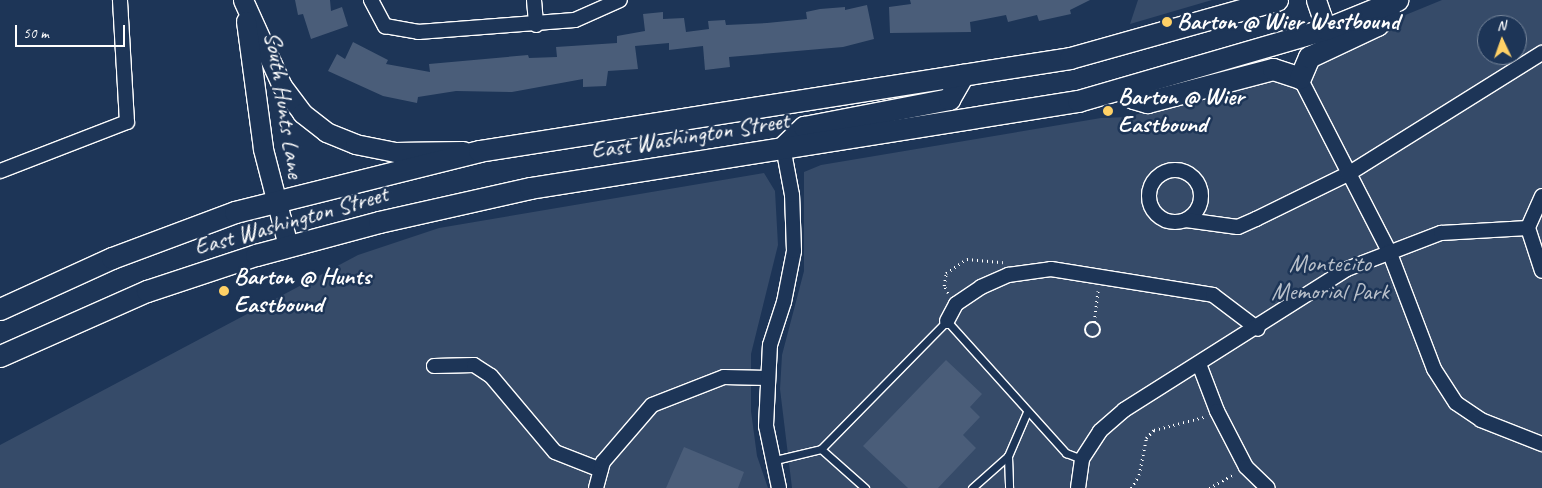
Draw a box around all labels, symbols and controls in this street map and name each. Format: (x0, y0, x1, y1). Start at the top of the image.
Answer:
place label: Barton @ Wier Westbound (1177, 8, 1400, 36)
scale bar (18, 15, 128, 47)
north arrow (1477, 15, 1527, 65)
marker: Barton @ Wier Westbound (1161, 16, 1173, 28)
text: N (1496, 17, 1506, 34)
text: 50 m (23, 24, 49, 43)
street label: South Hunts Lane (258, 30, 310, 180)
place label: Barton @ Wier Eastbound (1118, 83, 1244, 139)
marker: Barton @ Wier Eastbound (1102, 105, 1114, 117)
street label: East Washington Street (588, 106, 792, 166)
street label: East Washington Street (190, 179, 392, 263)
park label: Montecito Memorial Park (1271, 250, 1389, 306)
place label: Barton @ Hunts Eastbound (234, 263, 371, 319)
marker: Barton @ Hunts Eastbound (218, 285, 230, 297)

